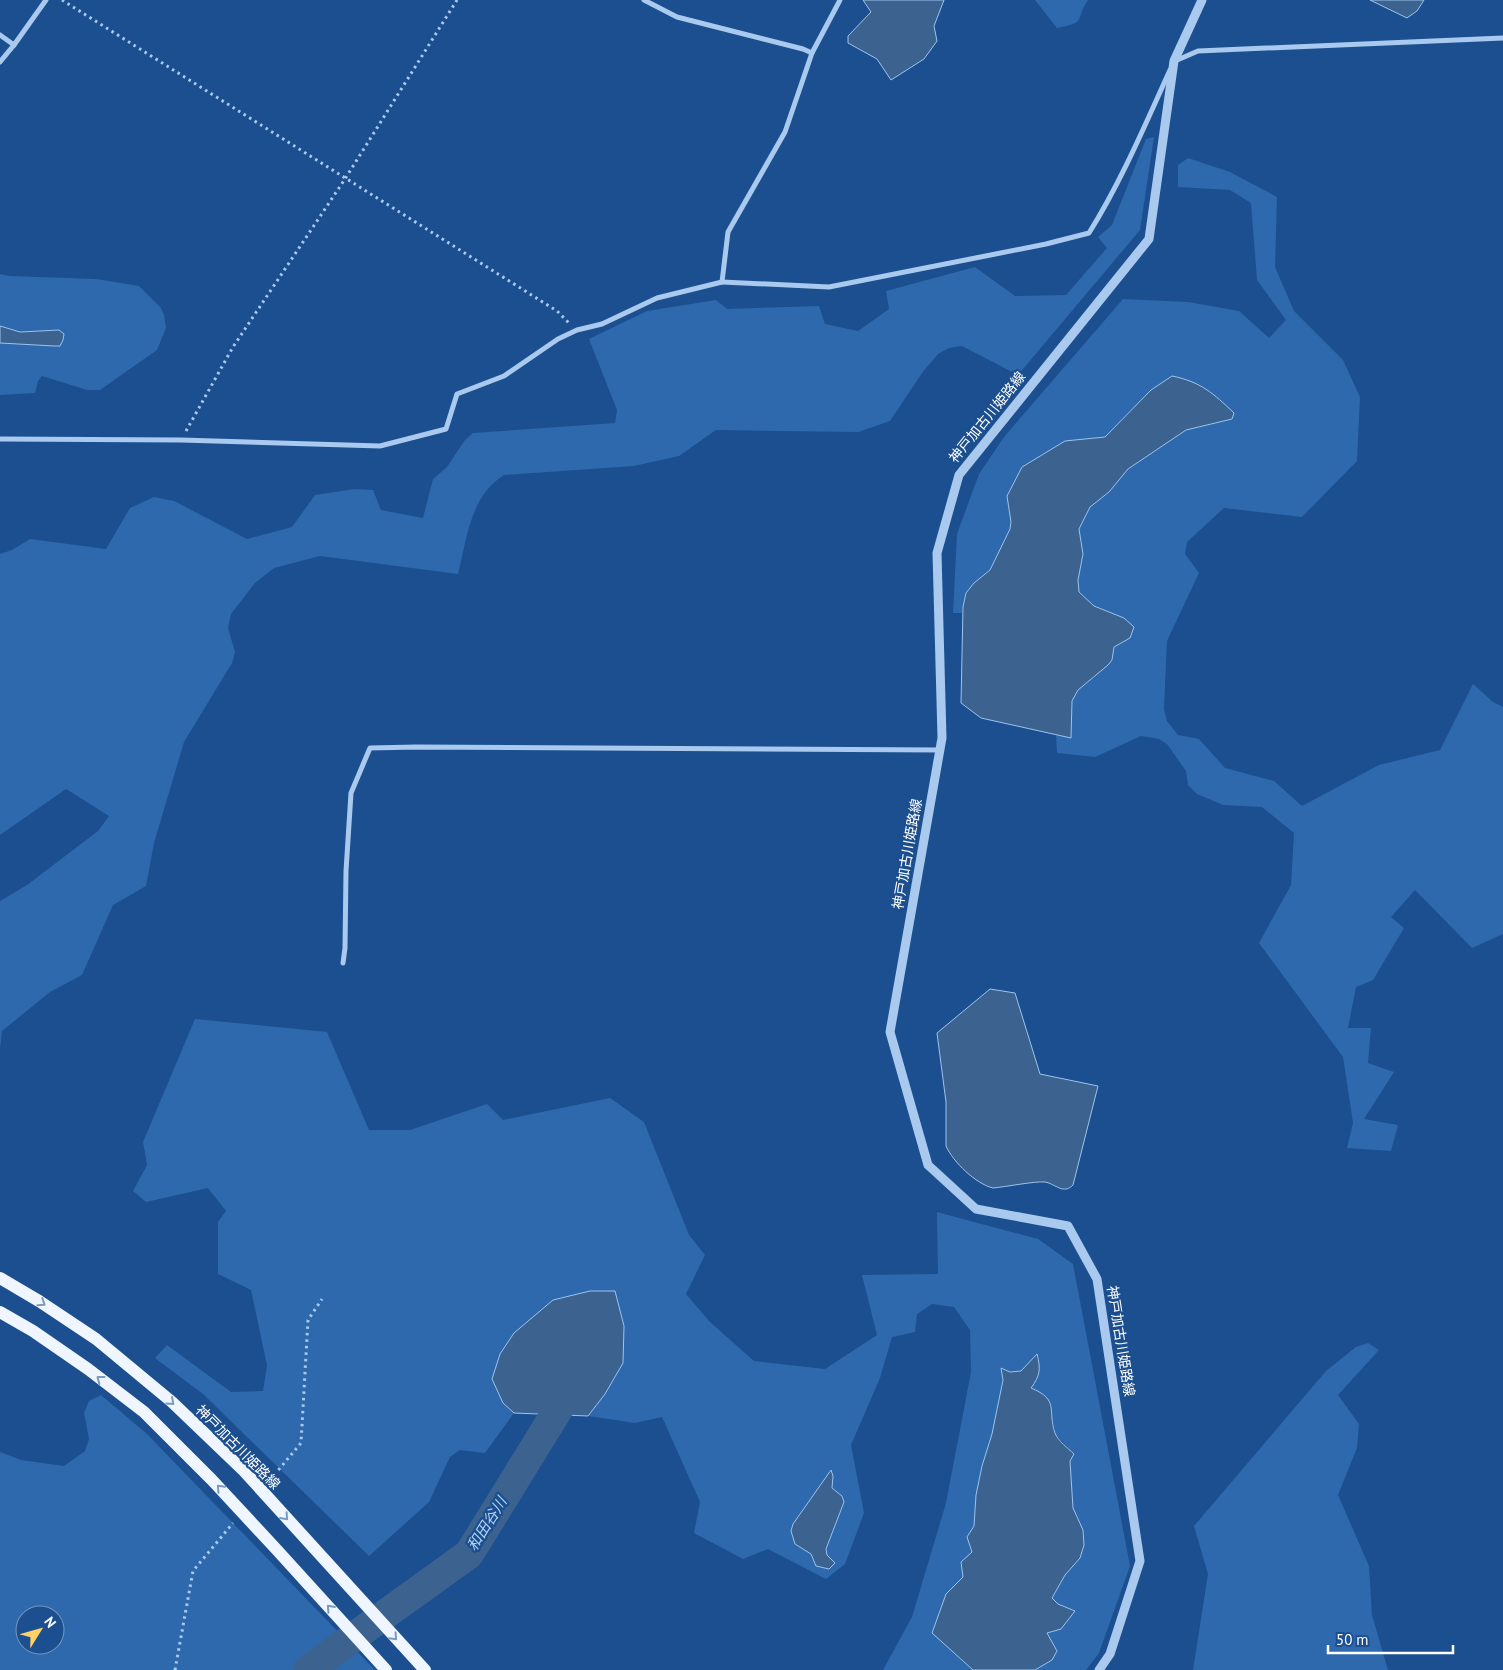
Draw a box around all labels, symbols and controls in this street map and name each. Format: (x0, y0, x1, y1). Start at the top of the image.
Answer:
street label: 神戸加古川姫路線 (945, 368, 1029, 466)
street label: 神戸加古川姫路線 (888, 797, 926, 911)
street label: 神戸加古川姫路線 (1103, 1284, 1139, 1398)
one-way arrow (36, 1297, 46, 1306)
one-way arrow (97, 1376, 106, 1384)
one-way arrow (165, 1396, 174, 1405)
street label: 神戸加古川姫路線 (192, 1401, 284, 1493)
one-way arrow (217, 1485, 226, 1494)
water label: 和田谷川 (463, 1492, 512, 1554)
one-way arrow (279, 1512, 288, 1521)
one-way arrow (327, 1604, 336, 1613)
north arrow (15, 1605, 65, 1655)
text: N (40, 1613, 60, 1631)
scale bar (1328, 1622, 1453, 1654)
text: 50 m (1336, 1630, 1369, 1649)
one-way arrow (389, 1632, 398, 1641)

